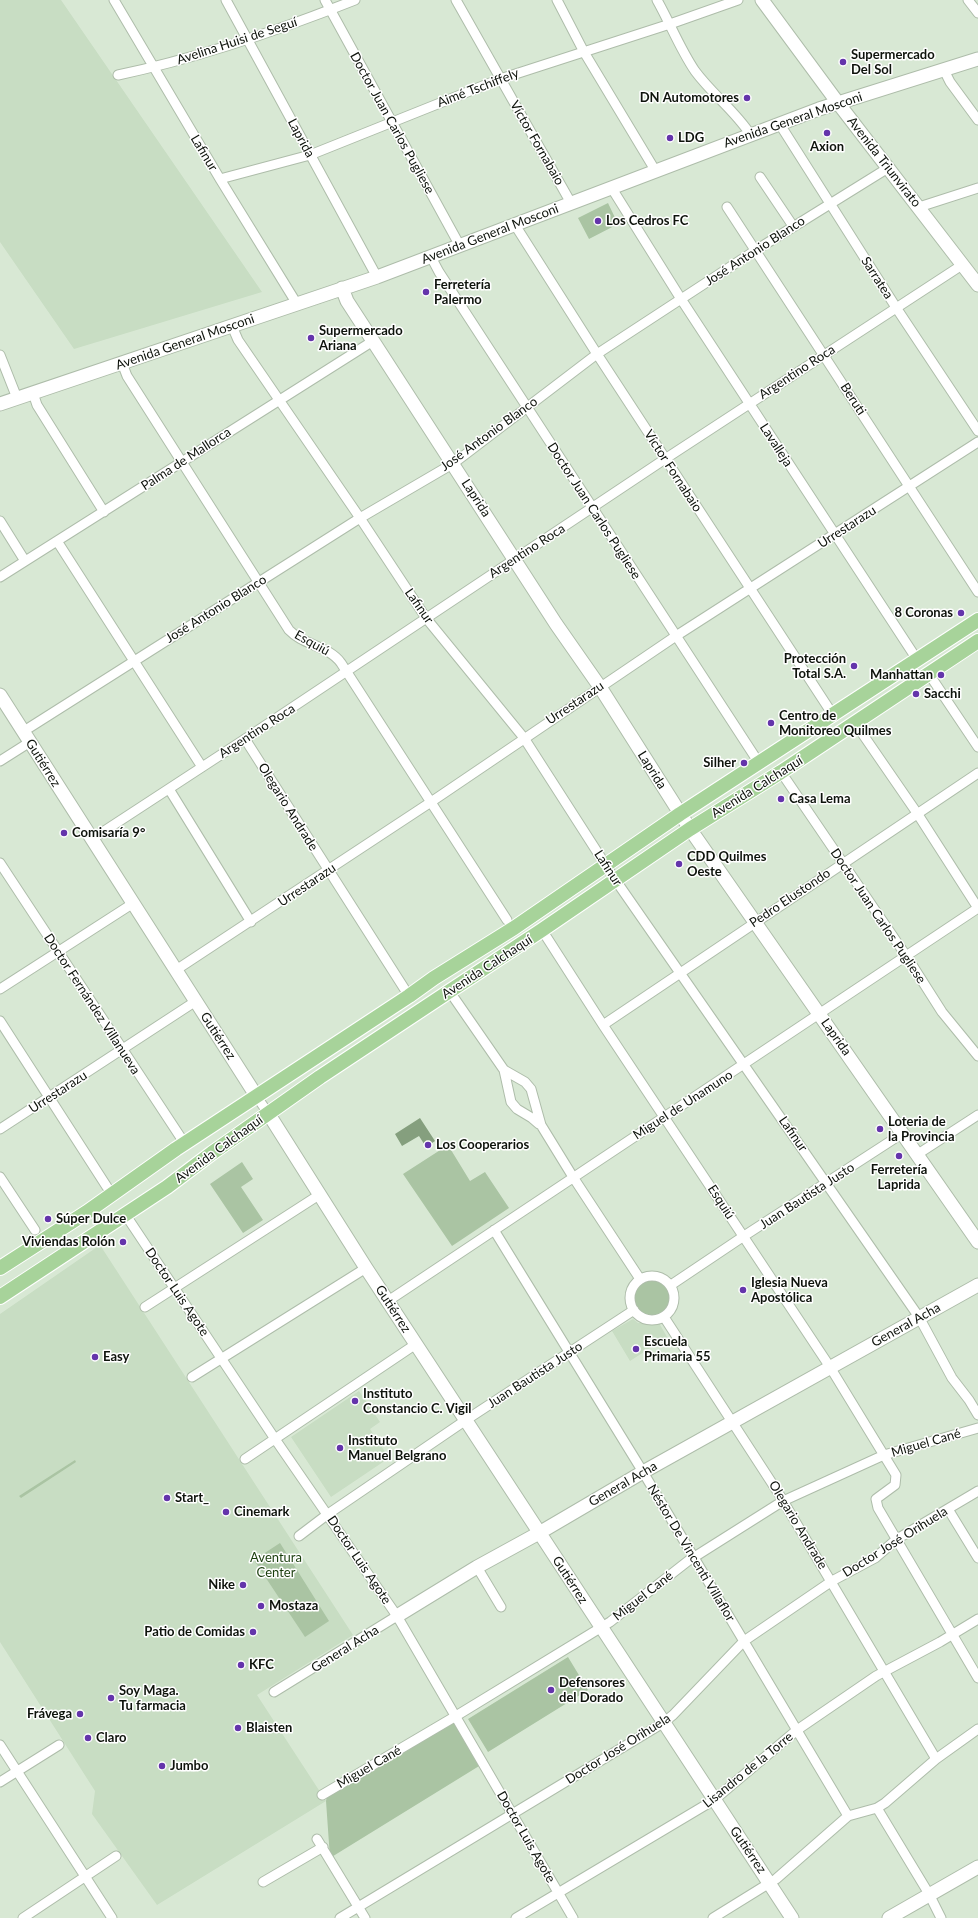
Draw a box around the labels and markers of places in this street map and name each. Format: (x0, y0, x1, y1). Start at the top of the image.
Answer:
place label: Supermercado Del Sol (851, 47, 935, 78)
marker: Supermercado Del Sol (838, 57, 848, 67)
place label: DN Automotores (640, 90, 739, 106)
marker: DN Automotores (742, 93, 752, 103)
marker: Axion (822, 128, 832, 138)
place label: LDG (678, 130, 704, 146)
marker: LDG (665, 133, 675, 143)
place label: Axion (810, 139, 844, 155)
place label: Los Cedros FC (606, 213, 688, 229)
marker: Los Cedros FC (593, 216, 603, 226)
place label: Ferretería Palermo (434, 277, 491, 308)
marker: Ferretería Palermo (421, 287, 431, 297)
place label: Supermercado Ariana (319, 323, 403, 354)
marker: Supermercado Ariana (306, 333, 316, 343)
place label: 8 Coronas (895, 605, 953, 621)
marker: 8 Coronas (956, 608, 966, 618)
place label: Protección Total S.A. (784, 651, 846, 682)
marker: Protección Total S.A. (849, 661, 859, 671)
place label: Manhattan (870, 667, 933, 683)
marker: Manhattan (936, 670, 946, 680)
place label: Sacchi (924, 686, 961, 702)
marker: Sacchi (911, 689, 921, 699)
place label: Centro de Monitoreo Quilmes (779, 708, 891, 739)
marker: Centro de Monitoreo Quilmes (766, 718, 776, 728)
place label: Silher (703, 755, 736, 771)
marker: Silher (739, 758, 749, 768)
place label: Casa Lema (789, 791, 851, 807)
marker: Casa Lema (776, 794, 786, 804)
place label: Comisaría 9° (72, 825, 145, 841)
marker: Comisaría 9° (59, 828, 69, 838)
place label: CDD Quilmes Oeste (687, 849, 766, 880)
marker: CDD Quilmes Oeste (674, 859, 684, 869)
place label: Loteria de la Provincia (888, 1114, 955, 1145)
marker: Loteria de la Provincia (875, 1124, 885, 1134)
place label: Los Cooperarios (436, 1137, 529, 1153)
marker: Los Cooperarios (423, 1140, 433, 1150)
marker: Ferretería Laprida (894, 1151, 904, 1161)
place label: Ferretería Laprida (871, 1162, 927, 1193)
place label: Súper Dulce (56, 1211, 126, 1227)
marker: Súper Dulce (43, 1214, 53, 1224)
place label: Viviendas Rolón (22, 1234, 115, 1250)
marker: Viviendas Rolón (118, 1237, 128, 1247)
place label: Iglesia Nueva Apostólica (751, 1275, 828, 1306)
marker: Iglesia Nueva Apostólica (738, 1285, 748, 1295)
place label: Escuela Primaria 55 (644, 1334, 711, 1365)
marker: Escuela Primaria 55 (631, 1344, 641, 1354)
place label: Easy (103, 1349, 129, 1365)
marker: Easy (90, 1352, 100, 1362)
place label: Instituto Constancio C. Vigil (363, 1386, 472, 1417)
marker: Instituto Constancio C. Vigil (350, 1396, 360, 1406)
place label: Instituto Manuel Belgrano (348, 1433, 446, 1464)
marker: Instituto Manuel Belgrano (335, 1443, 345, 1453)
place label: Start_ (175, 1490, 209, 1506)
marker: Start_ (162, 1493, 172, 1503)
place label: Cinemark (234, 1504, 289, 1520)
marker: Cinemark (221, 1507, 231, 1517)
place label: Nike (208, 1577, 235, 1593)
marker: Nike (238, 1580, 248, 1590)
place label: Mostaza (269, 1598, 318, 1614)
marker: Mostaza (256, 1601, 266, 1611)
place label: Patio de Comidas (144, 1624, 245, 1640)
marker: Patio de Comidas (248, 1627, 258, 1637)
place label: KFC (249, 1657, 274, 1673)
marker: KFC (236, 1660, 246, 1670)
place label: Defensores del Dorado (559, 1675, 625, 1706)
place label: Soy Maga. Tu farmacia (119, 1683, 186, 1714)
marker: Defensores del Dorado (546, 1685, 556, 1695)
marker: Soy Maga. Tu farmacia (106, 1693, 116, 1703)
place label: Frávega (27, 1706, 72, 1722)
marker: Frávega (75, 1709, 85, 1719)
place label: Blaisten (246, 1720, 292, 1736)
marker: Blaisten (233, 1723, 243, 1733)
place label: Claro (96, 1730, 127, 1746)
marker: Claro (83, 1733, 93, 1743)
place label: Jumbo (170, 1758, 208, 1774)
marker: Jumbo (157, 1761, 167, 1771)

